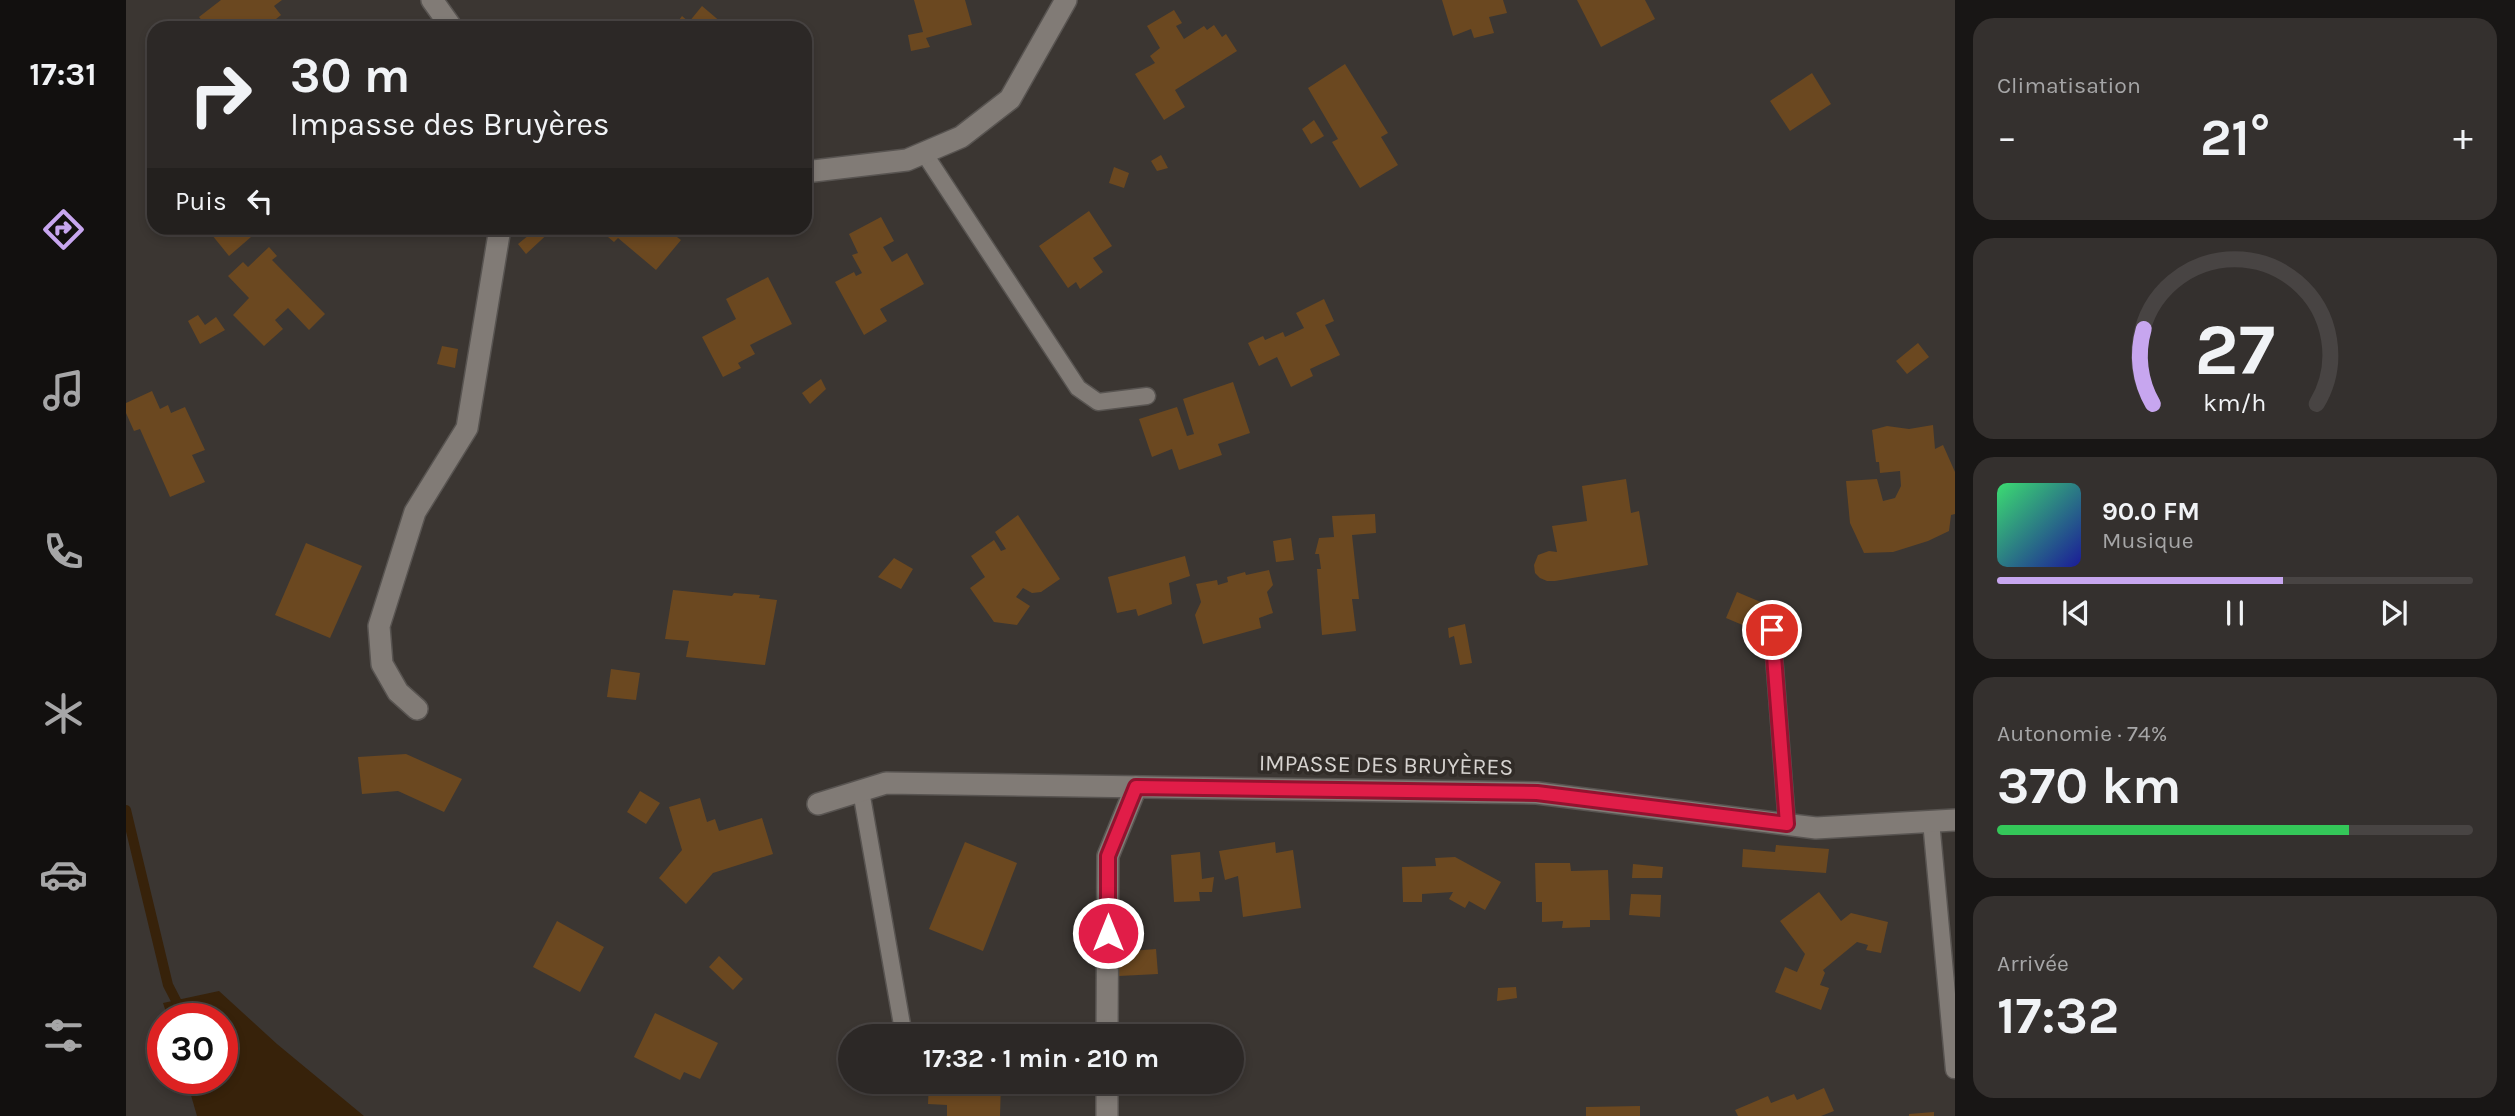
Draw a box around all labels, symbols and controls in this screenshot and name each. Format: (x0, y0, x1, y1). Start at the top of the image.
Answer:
text: 30 m (290, 47, 410, 104)
icon: right (175, 49, 266, 140)
text: 17:31 (29, 56, 97, 93)
text: Climatisation (1997, 72, 2141, 99)
text: Impasse des Bruyères (290, 106, 610, 143)
text: 21° (2200, 107, 2270, 168)
text: − (1997, 115, 2017, 160)
text: + (2453, 115, 2473, 160)
icon: left (241, 182, 279, 220)
text: Puis (175, 186, 227, 217)
icon: directions (39, 205, 88, 254)
text: 27 (2195, 308, 2275, 393)
icon: music (39, 366, 88, 415)
text: km/h (2203, 388, 2267, 417)
text: 90.0 FM (2102, 496, 2200, 527)
icon: phone (39, 527, 88, 576)
text: Musique (2102, 527, 2194, 554)
icon: previous (2057, 594, 2095, 632)
icon: pause (2216, 594, 2254, 632)
icon: next (2375, 594, 2413, 632)
pin (1742, 600, 1802, 660)
icon: arrive (1753, 611, 1791, 649)
icon: climate (39, 689, 88, 738)
text: Autonomie · 74% (1997, 720, 2167, 747)
street label: IMPASSE DES BRUYÈRES (1259, 749, 1513, 781)
text: 370 km (1997, 755, 2181, 816)
icon: car (39, 850, 88, 899)
position arrow (1071, 896, 1145, 970)
text: Arrivée (1997, 950, 2069, 977)
text: 17:32 (1997, 985, 2119, 1046)
speed limit sign: 30 (147, 1003, 238, 1094)
icon: filters (39, 1011, 88, 1060)
text: 17:32 · 1 min · 210 m (923, 1043, 1159, 1074)

